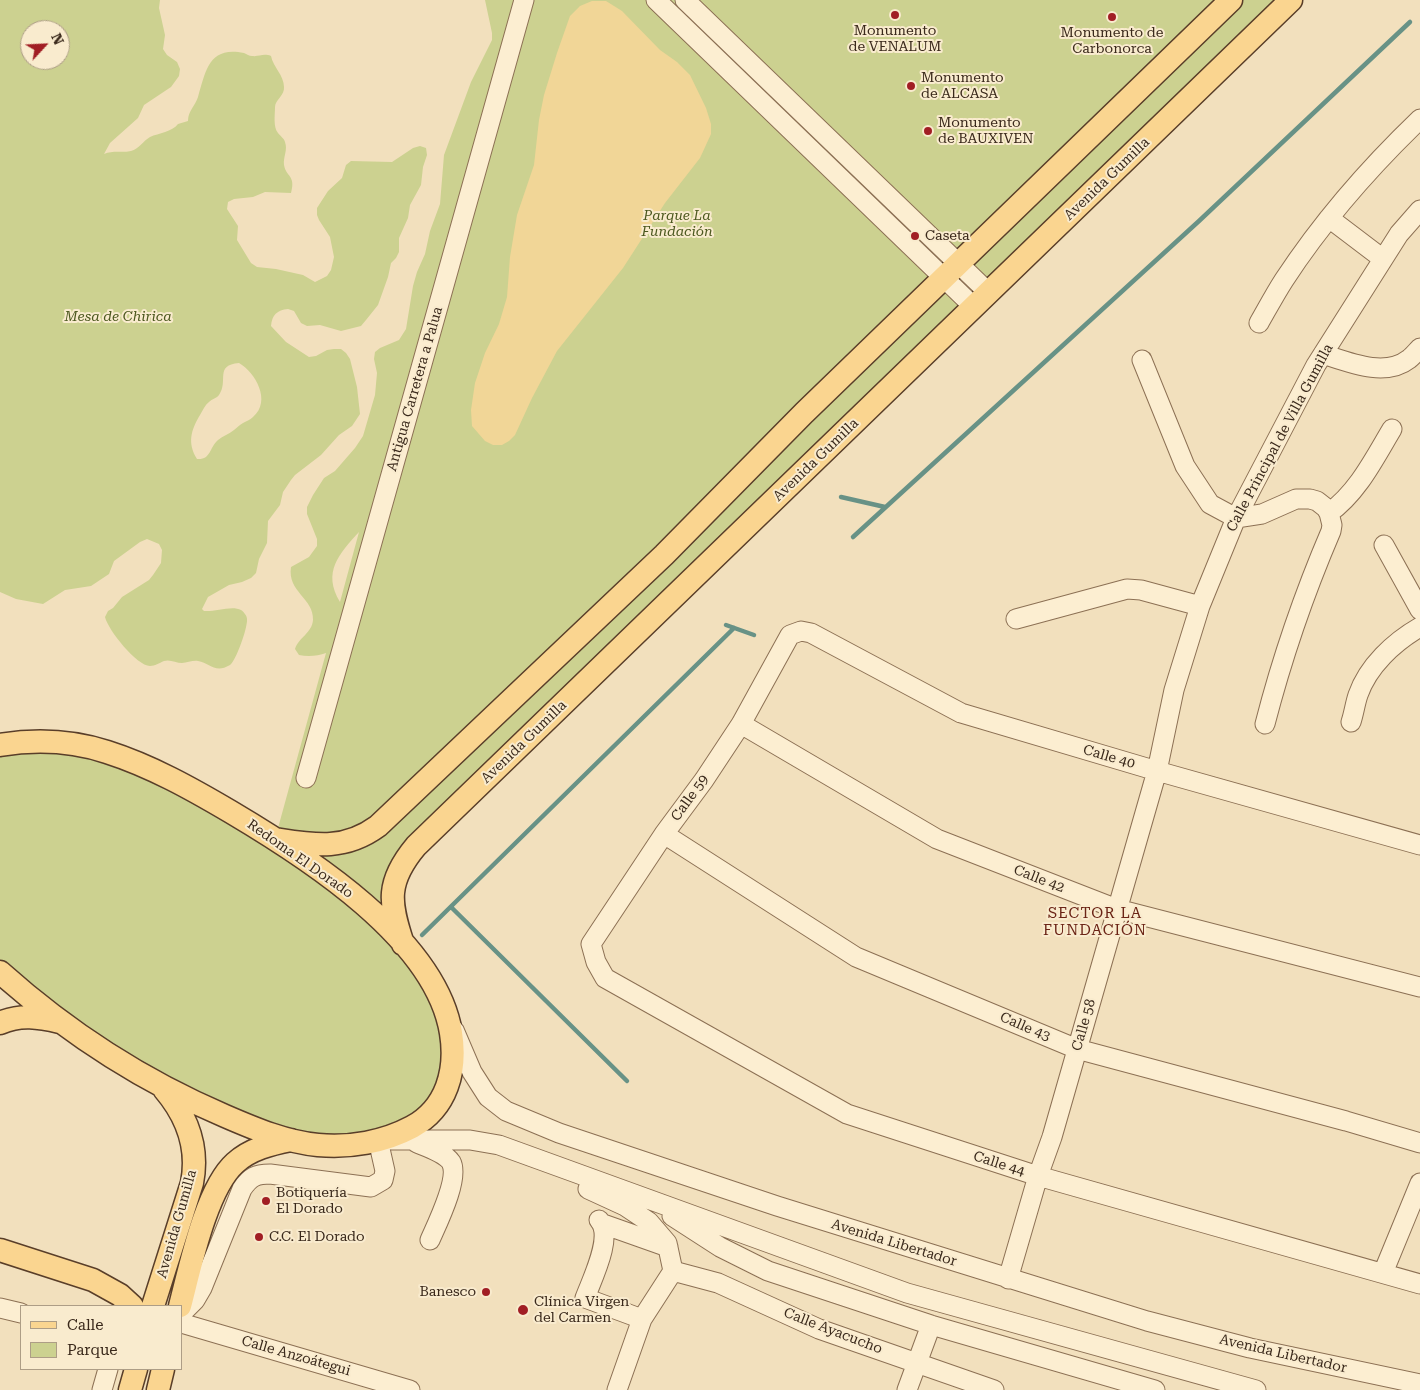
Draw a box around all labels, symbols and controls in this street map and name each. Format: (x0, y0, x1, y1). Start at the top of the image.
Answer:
marker: Monumento de VENALUM (889, 9, 901, 21)
marker: Monumento de Carbonorca (1106, 11, 1118, 23)
north arrow (20, 20, 70, 70)
place label: Monumento de VENALUM (849, 23, 941, 56)
place label: Monumento de Carbonorca (1061, 25, 1163, 58)
text: N (48, 31, 67, 47)
place label: Monumento de ALCASA (921, 70, 1004, 102)
marker: Monumento de ALCASA (905, 80, 917, 92)
place label: Monumento de BAUXIVEN (938, 115, 1033, 148)
marker: Monumento de BAUXIVEN (922, 125, 934, 137)
street label: Avenida Gumilla (1061, 134, 1153, 224)
park label: Parque La Fundación (641, 208, 713, 240)
place label: Caseta (925, 228, 970, 244)
marker: Caseta (909, 230, 921, 242)
street label: Antigua Carretera a Palua (383, 305, 447, 473)
park label: Mesa de Chirica (64, 309, 172, 325)
street label: Calle Principal de Villa Gumilla (1223, 341, 1337, 535)
street label: Avenida Gumilla (770, 415, 862, 505)
street label: Avenida Gumilla (478, 697, 570, 787)
street label: Calle 40 (1081, 742, 1137, 772)
street label: Calle 59 (668, 772, 712, 824)
street label: Redoma El Dorado (244, 816, 356, 902)
street label: Calle 42 (1011, 862, 1067, 896)
district label: SECTOR LA FUNDACIÓN (1042, 905, 1148, 940)
street label: Calle 58 (1069, 997, 1099, 1053)
street label: Calle 43 (997, 1009, 1053, 1045)
street label: Calle 44 (971, 1148, 1027, 1180)
street label: Avenida Gumilla (153, 1168, 201, 1280)
place label: Botiquería El Dorado (276, 1185, 347, 1218)
marker: Botiquería El Dorado (260, 1195, 272, 1207)
street label: Avenida Libertador (829, 1216, 959, 1270)
place label: C.C. El Dorado (269, 1229, 365, 1245)
marker: C.C. El Dorado (253, 1231, 265, 1243)
place label: Banesco (419, 1284, 476, 1300)
marker: Banesco (480, 1286, 492, 1298)
place label: Clínica Virgen del Carmen (534, 1294, 629, 1326)
marker: Clínica Virgen del Carmen (516, 1303, 530, 1317)
street label: Calle Ayacucho (781, 1304, 885, 1358)
legend (20, 1305, 182, 1370)
text: Calle (67, 1316, 103, 1334)
street label: Avenida Libertador (1218, 1331, 1348, 1377)
street label: Calle Anzoátegui (240, 1332, 352, 1380)
text: Parque (67, 1341, 118, 1359)

